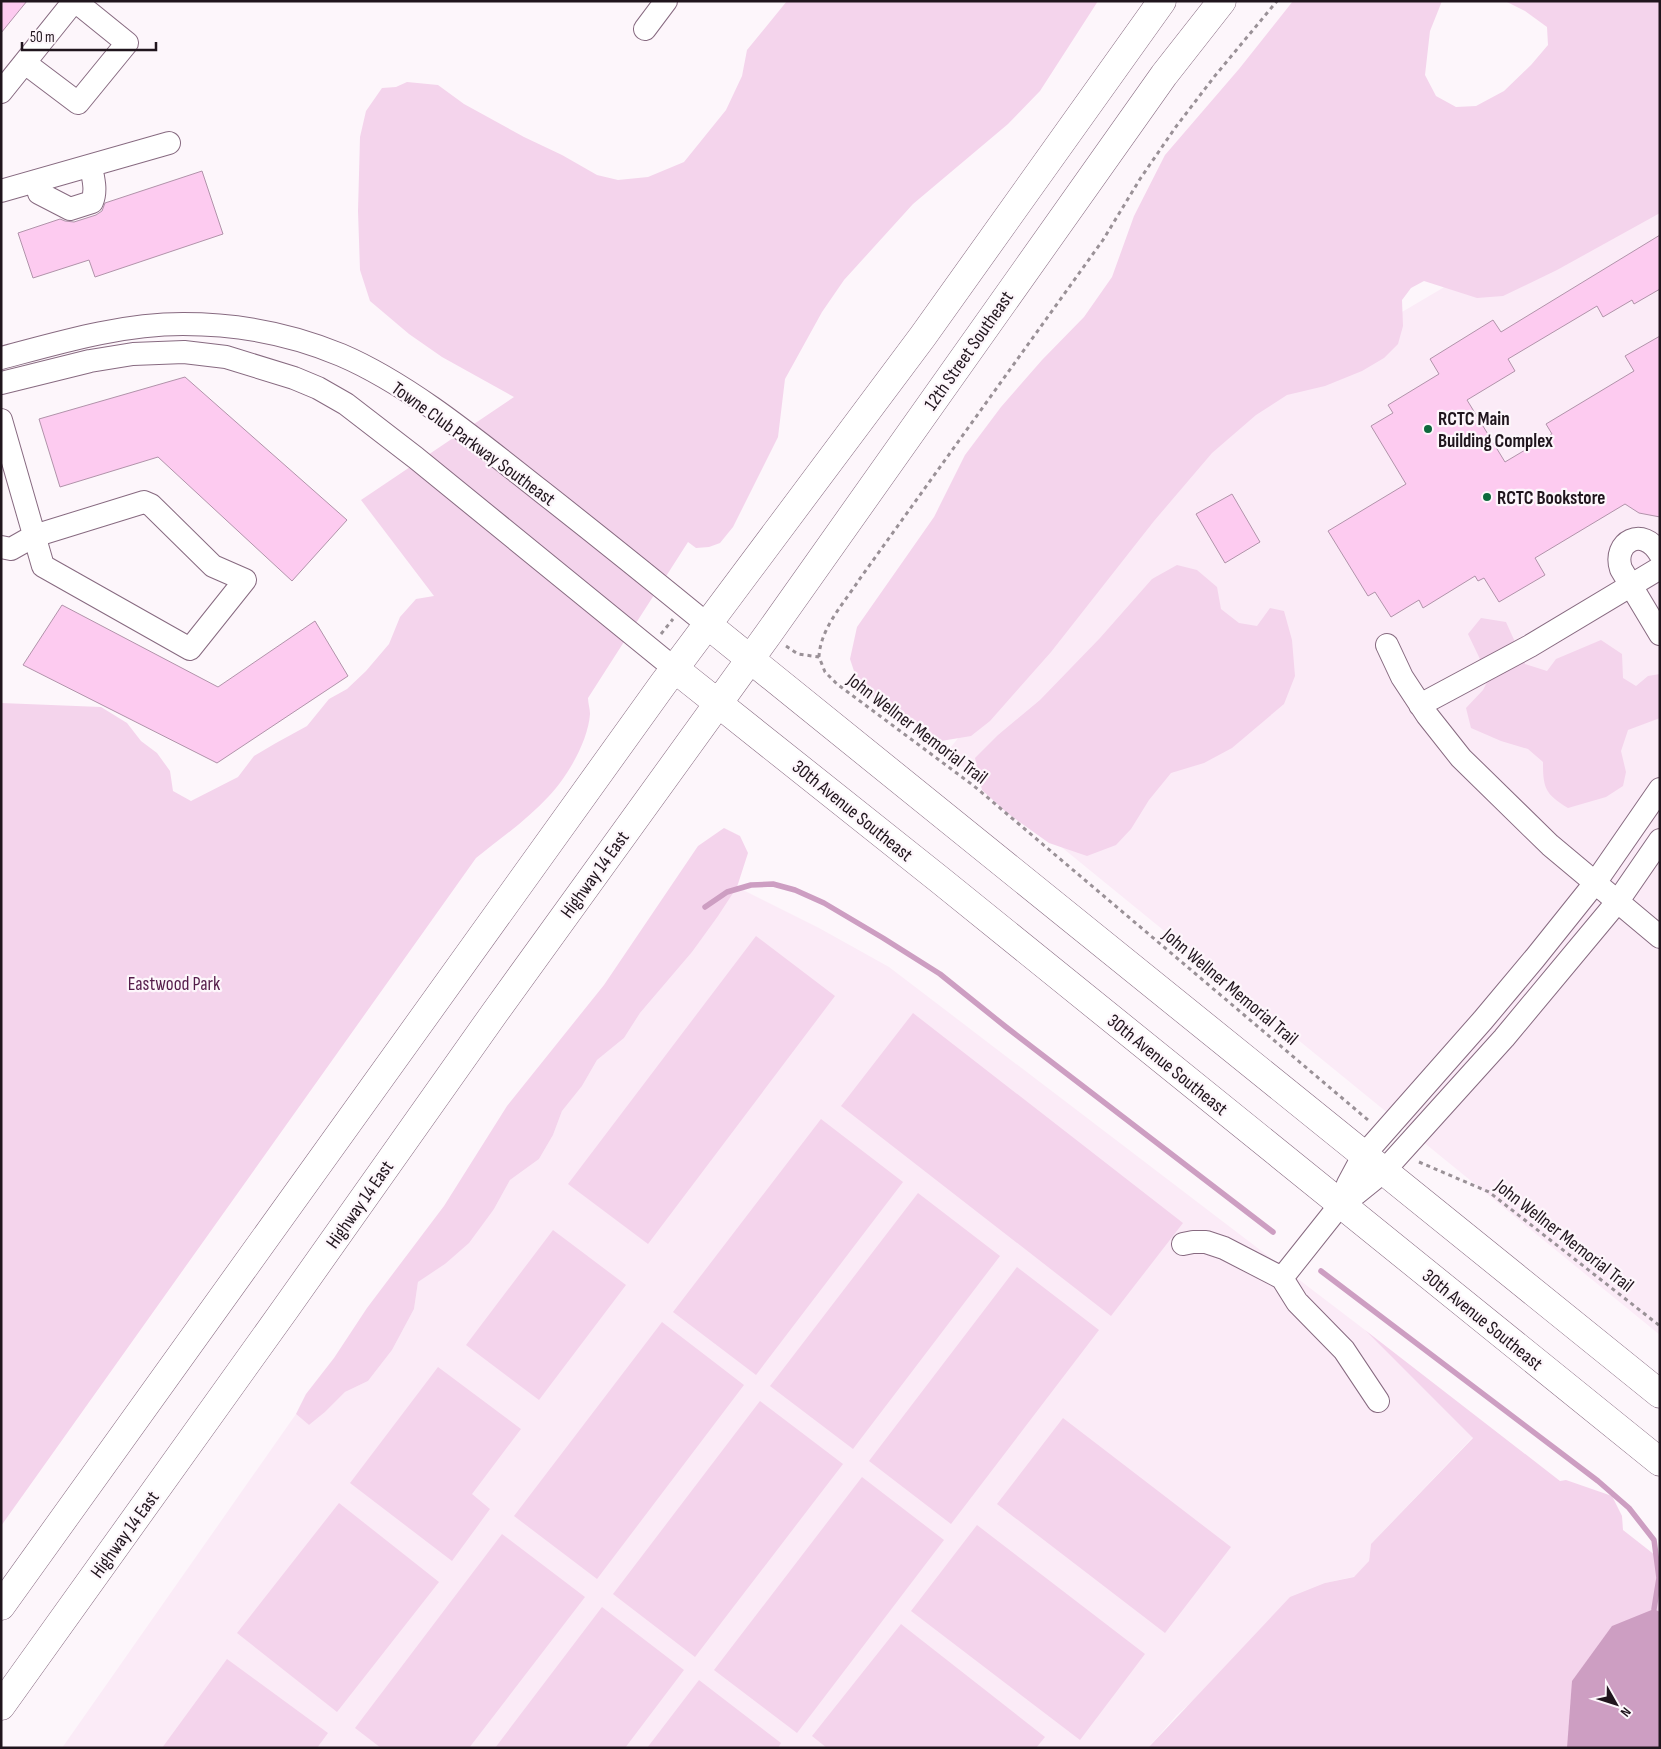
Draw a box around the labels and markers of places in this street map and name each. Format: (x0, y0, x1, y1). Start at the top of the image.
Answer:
place label: RCTC Main Building Complex (1438, 408, 1553, 453)
marker: RCTC Main Building Complex (1422, 423, 1434, 435)
place label: RCTC Bookstore (1497, 487, 1605, 510)
marker: RCTC Bookstore (1481, 491, 1493, 503)

